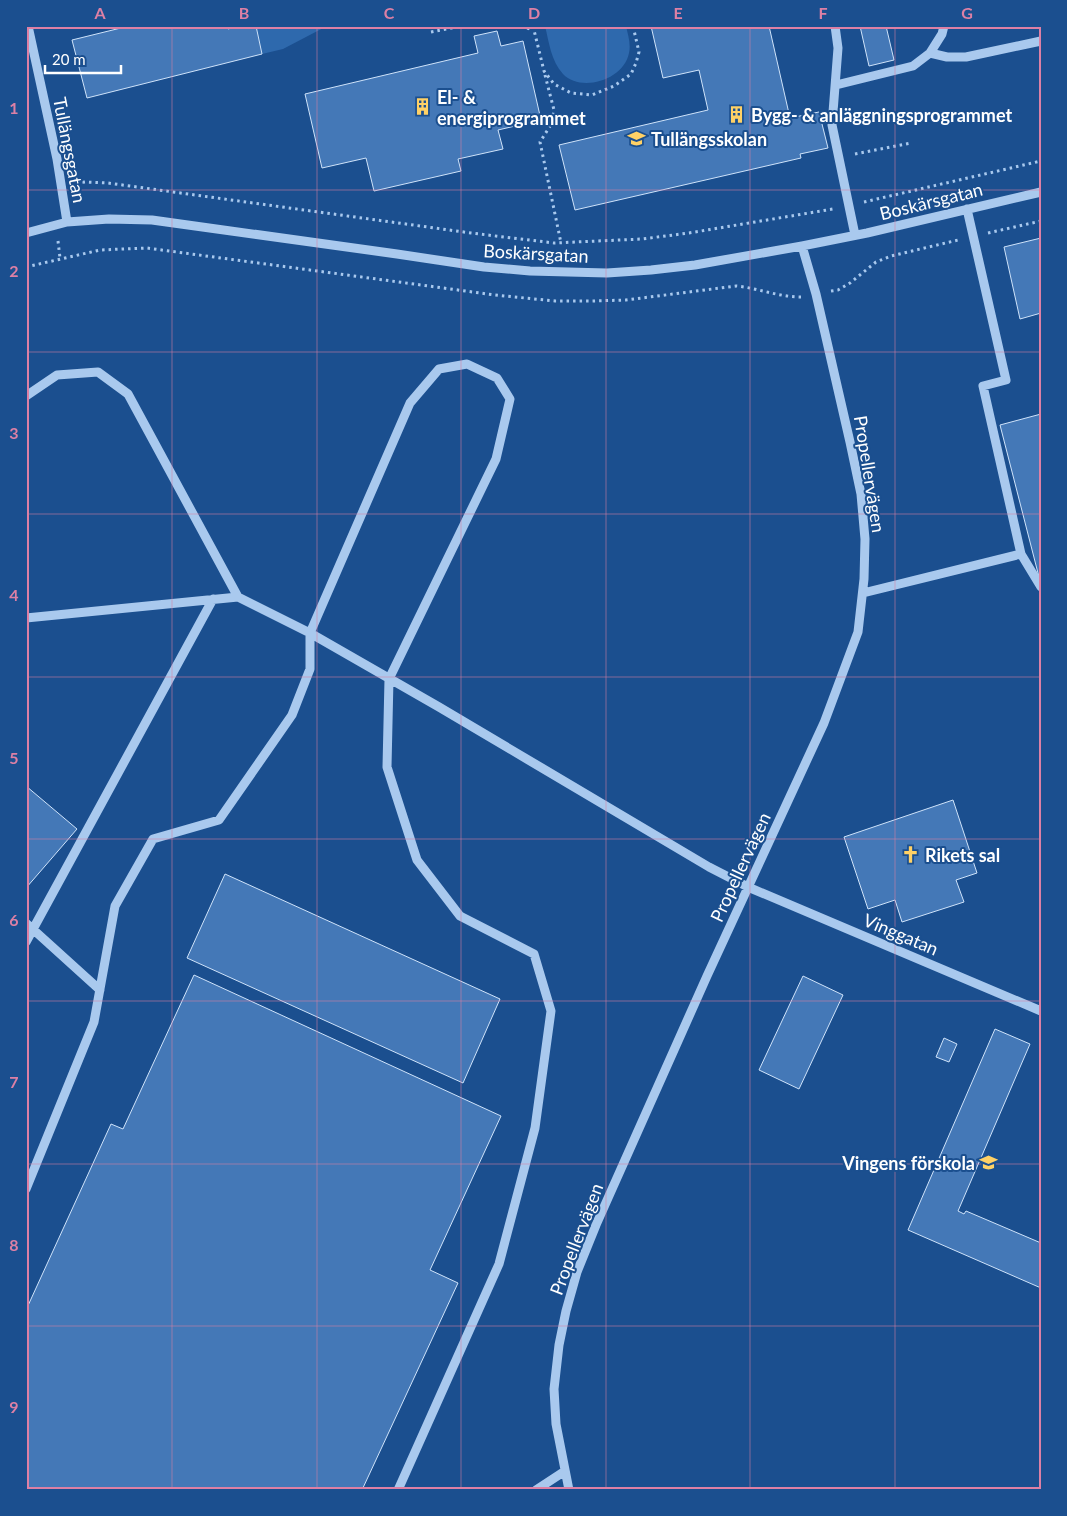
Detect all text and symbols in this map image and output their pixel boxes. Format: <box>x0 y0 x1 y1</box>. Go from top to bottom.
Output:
text: A <box>93 3 106 22</box>
text: B <box>239 3 249 22</box>
text: C <box>384 3 395 22</box>
text: D <box>528 3 540 22</box>
text: E <box>673 3 683 22</box>
text: F <box>818 3 828 22</box>
text: G <box>961 3 973 22</box>
scale bar <box>45 42 121 74</box>
text: 20 m <box>52 50 86 68</box>
place label: El- & energiprogrammet <box>437 86 586 129</box>
street label: Tullängsgatan <box>49 95 91 205</box>
building icon: El- & energiprogrammet <box>413 97 433 117</box>
text: 1 <box>9 98 19 117</box>
place label: Bygg- & anläggningsprogrammet <box>751 104 1012 126</box>
building icon: Bygg- & anläggningsprogrammet <box>727 105 747 125</box>
place label: Tullängsskolan <box>651 128 767 150</box>
school or university icon: Tullängsskolan <box>627 129 647 149</box>
street label: Boskärsgatan <box>877 178 985 224</box>
street label: Boskärsgatan <box>483 239 589 267</box>
text: 2 <box>9 261 19 280</box>
street label: Propellervägen <box>850 414 890 534</box>
text: 3 <box>9 423 19 442</box>
text: 4 <box>9 585 19 604</box>
text: 5 <box>9 748 19 767</box>
street label: Propellervägen <box>705 809 775 925</box>
place label: Rikets sal <box>925 844 1000 866</box>
church icon: Rikets sal <box>901 845 921 865</box>
street label: Vinggatan <box>860 908 942 960</box>
text: 6 <box>9 910 19 929</box>
text: 7 <box>9 1072 19 1091</box>
place label: Vingens förskola <box>841 1152 975 1174</box>
school or university icon: Vingens förskola <box>979 1153 999 1173</box>
street label: Propellervägen <box>545 1180 607 1298</box>
text: 8 <box>9 1235 19 1254</box>
text: 9 <box>9 1397 19 1416</box>

